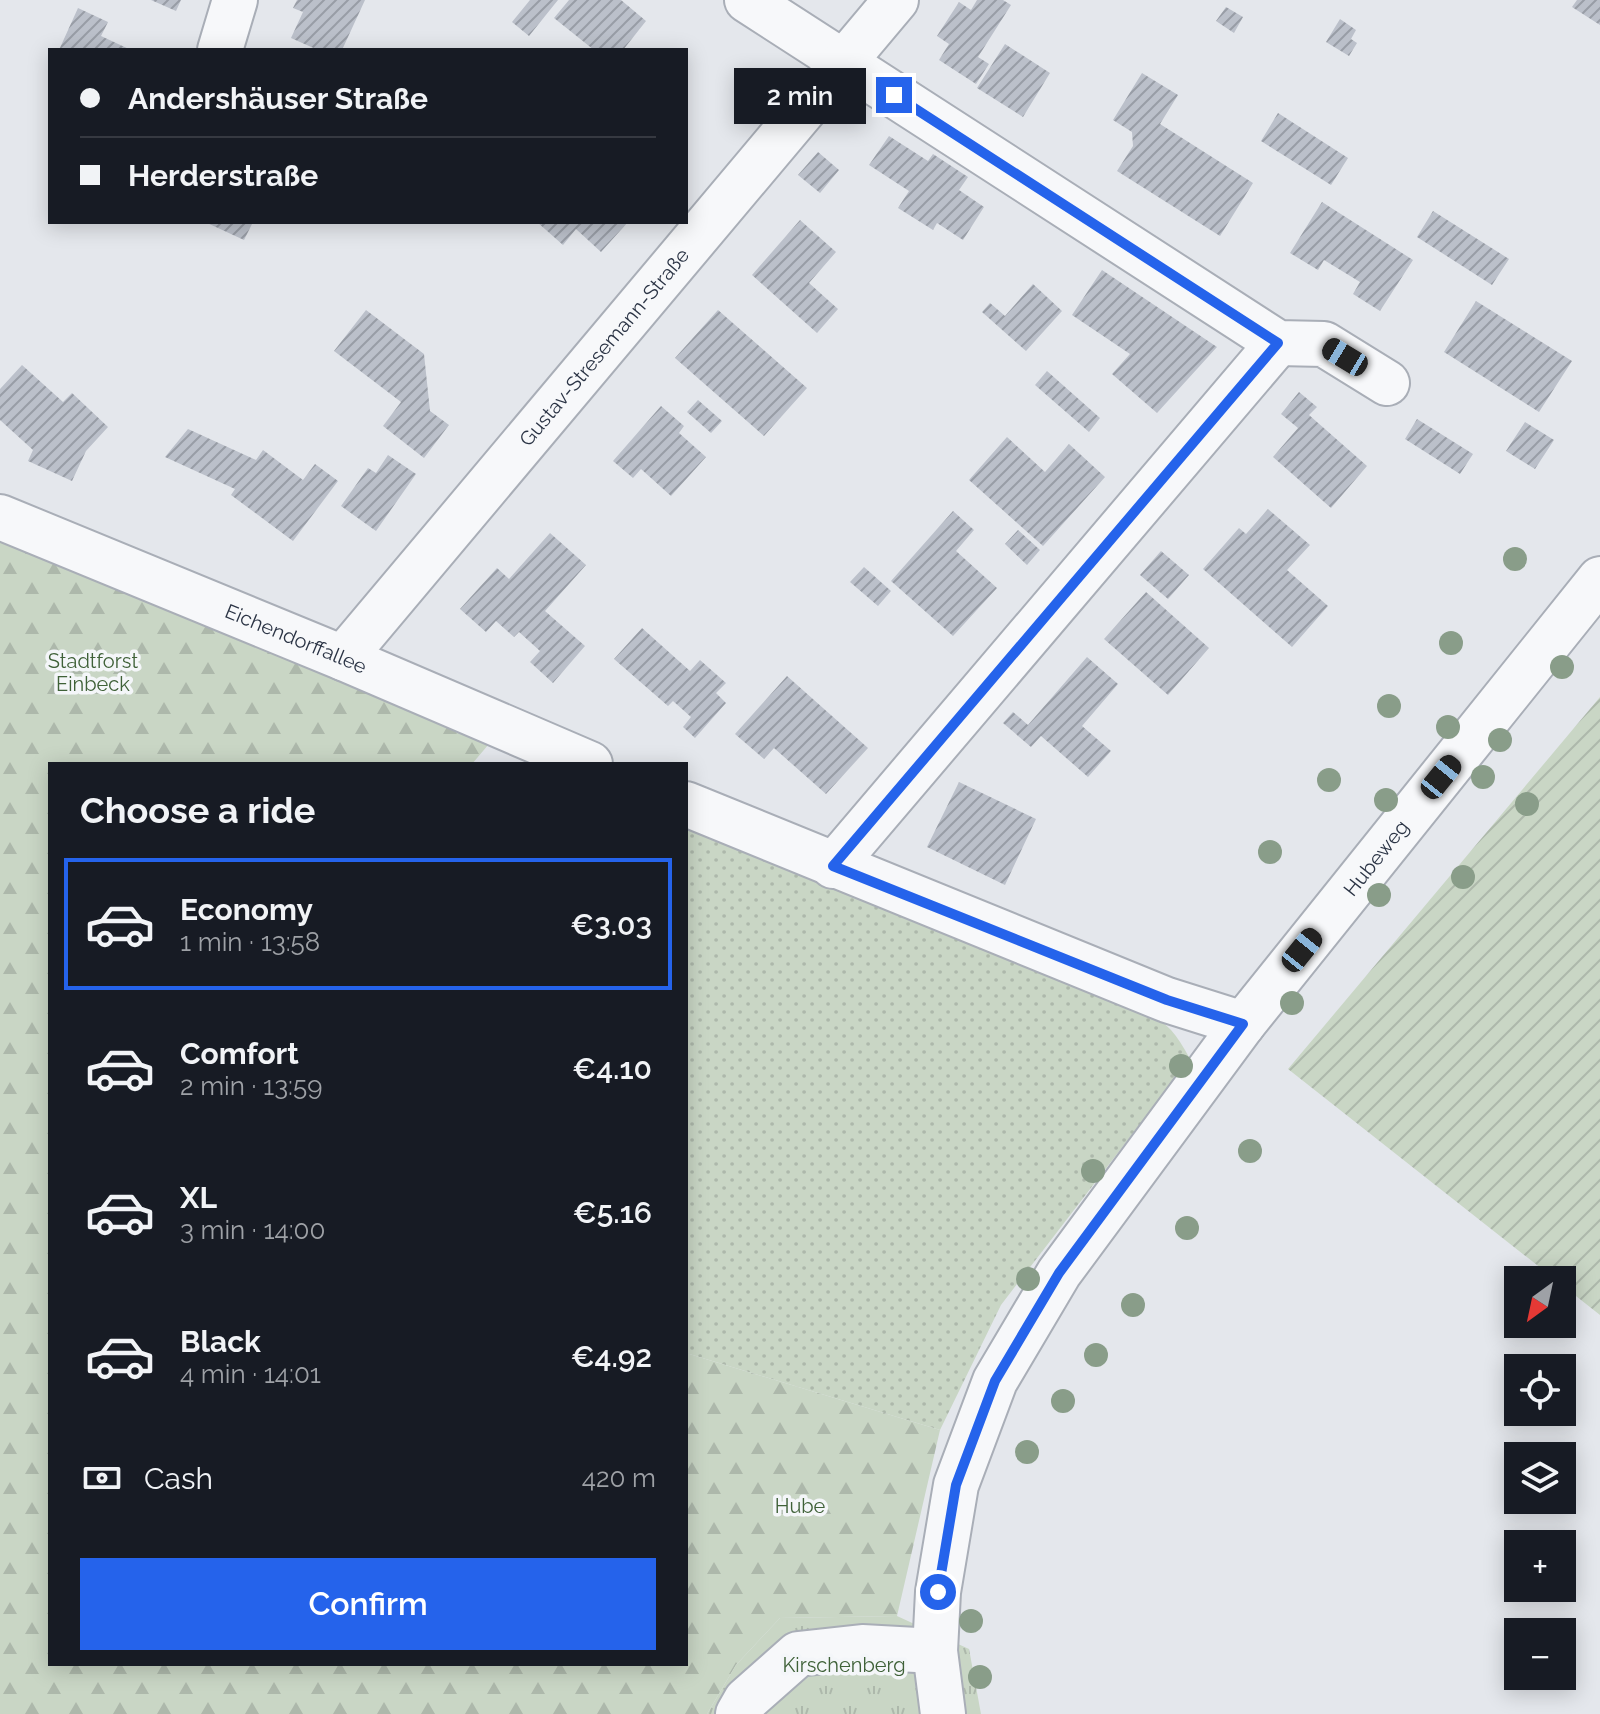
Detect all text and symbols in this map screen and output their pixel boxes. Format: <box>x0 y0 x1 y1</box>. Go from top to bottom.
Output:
callout: 2 min <box>734 67 866 123</box>
route end <box>876 77 912 113</box>
text: Andershäuser Straße <box>128 81 428 116</box>
text: 2 min <box>767 81 833 111</box>
text: Herderstraße <box>128 158 318 193</box>
street label: Gustav-Stresemann-Straße <box>514 243 694 451</box>
car <box>1318 334 1372 380</box>
street label: Eichendorffallee <box>222 599 371 679</box>
park label: Stadtforst Einbeck <box>48 649 138 696</box>
car <box>1417 751 1465 803</box>
text: Choose a ride <box>80 789 315 831</box>
street label: Hubeweg <box>1338 815 1414 901</box>
icon: car <box>84 888 156 960</box>
text: Economy <box>180 892 313 927</box>
text: €3.03 <box>570 907 652 942</box>
car <box>1278 924 1326 976</box>
text: 1 min · 13:58 <box>180 927 320 957</box>
icon: car <box>84 1032 156 1104</box>
text: Comfort <box>180 1036 299 1071</box>
text: €4.10 <box>572 1051 652 1086</box>
text: 2 min · 13:59 <box>180 1071 322 1101</box>
icon: car <box>84 1176 156 1248</box>
text: XL <box>180 1180 217 1215</box>
text: €5.16 <box>573 1195 652 1230</box>
text: 3 min · 14:00 <box>180 1215 325 1245</box>
north arrow <box>1504 1266 1576 1338</box>
map controls <box>1504 1266 1576 1690</box>
icon: car <box>84 1320 156 1392</box>
text: Black <box>180 1324 261 1359</box>
text: €4.92 <box>571 1339 652 1374</box>
button: locate <box>1504 1354 1576 1426</box>
text: 4 min · 14:01 <box>180 1359 321 1389</box>
button: layers <box>1504 1442 1576 1514</box>
icon: cash <box>80 1456 124 1500</box>
text: Cash <box>144 1461 213 1496</box>
text: 420 m <box>582 1463 656 1493</box>
park label: Hube <box>775 1494 826 1518</box>
button: + <box>1504 1530 1576 1602</box>
button: Confirm <box>80 1558 656 1650</box>
route start <box>920 1574 956 1610</box>
button: − <box>1504 1618 1576 1690</box>
park label: Kirschenberg <box>782 1653 906 1677</box>

